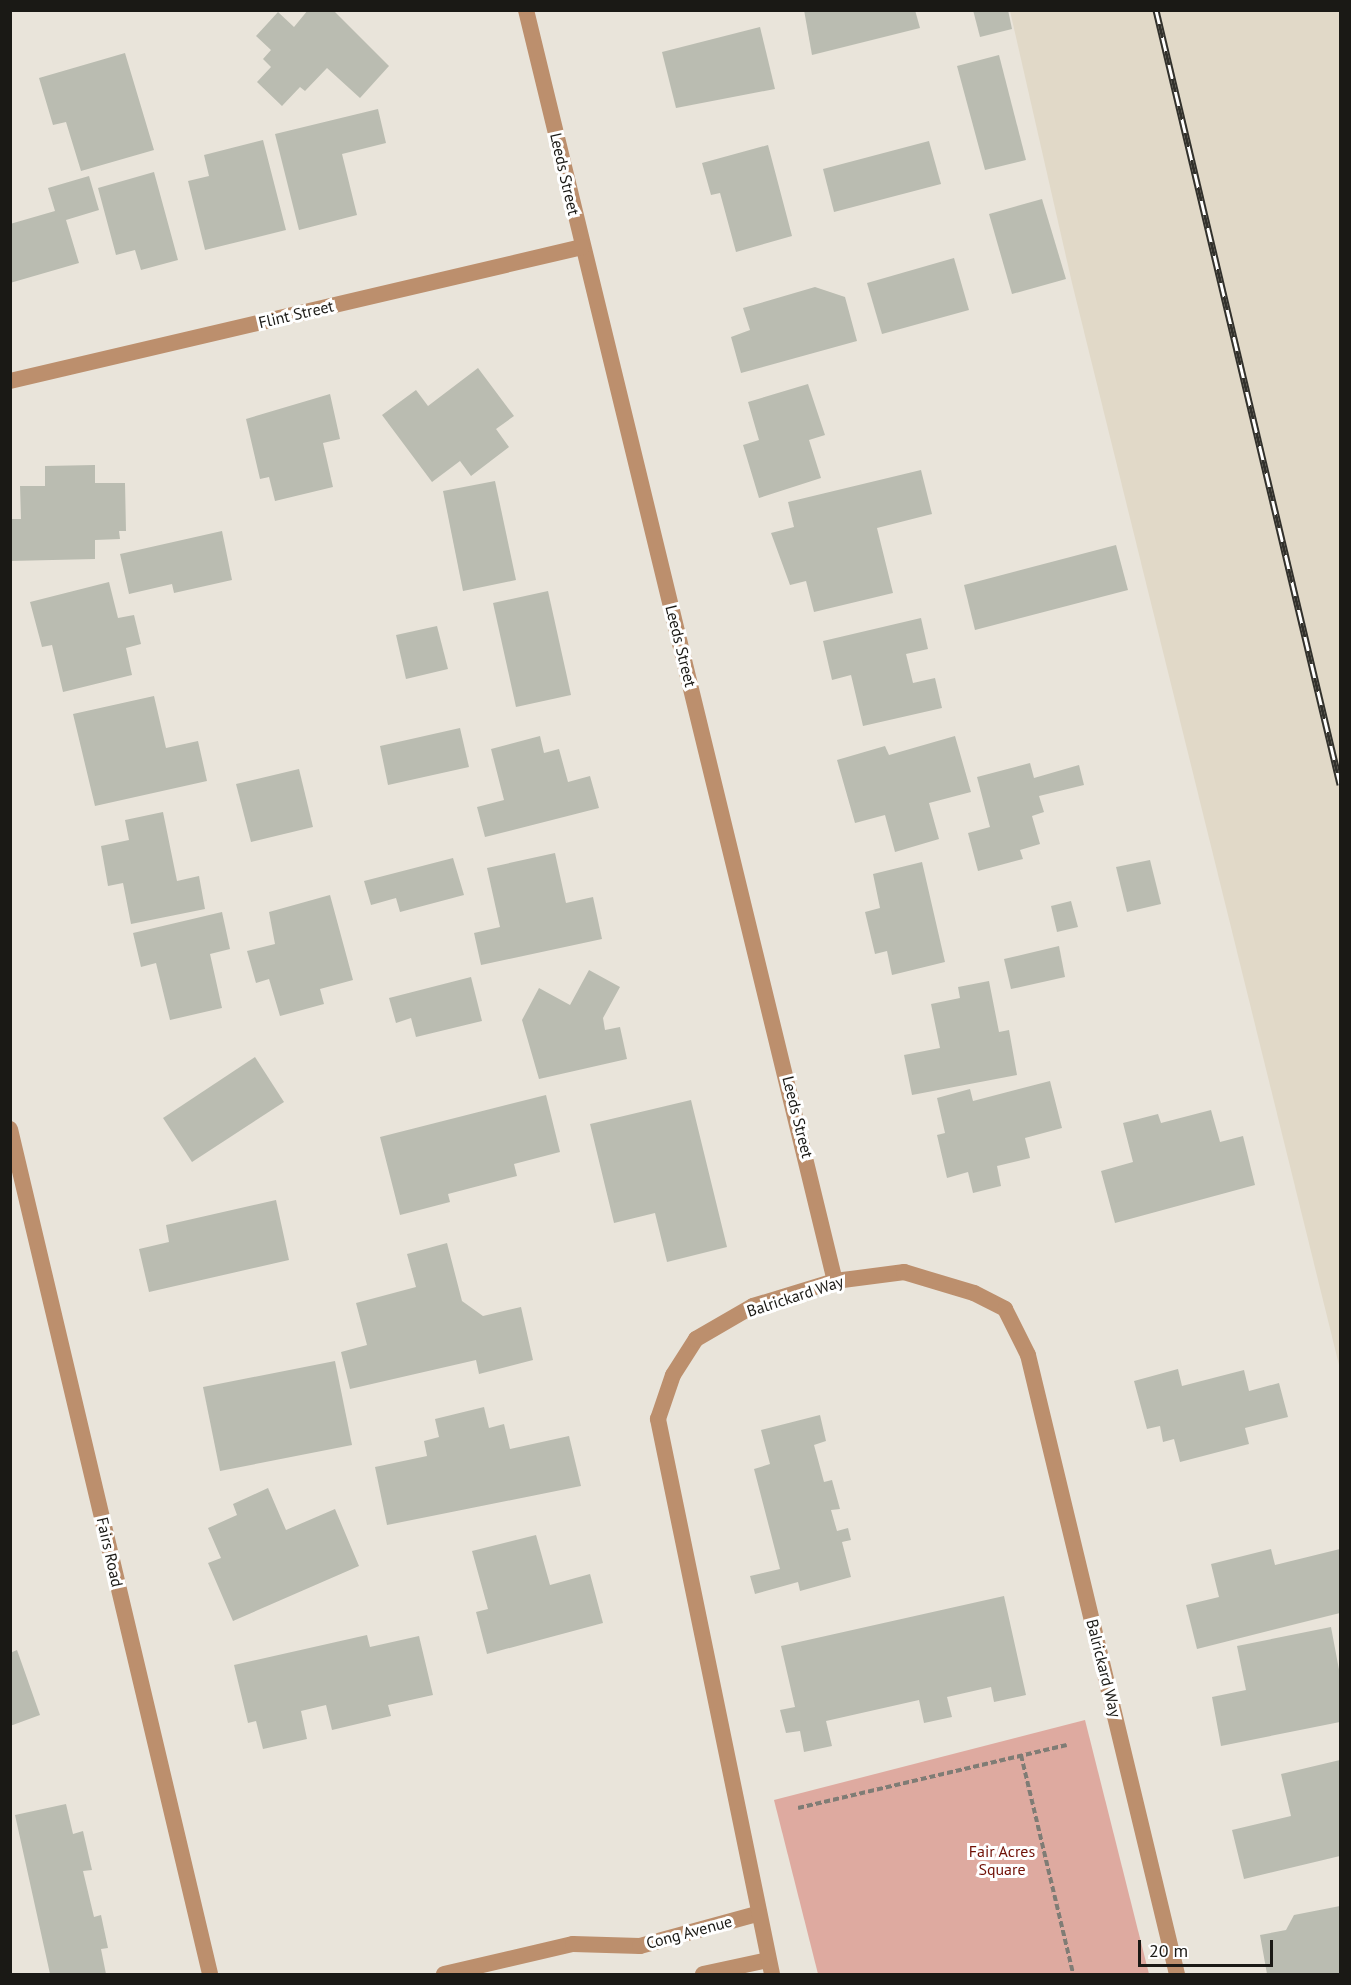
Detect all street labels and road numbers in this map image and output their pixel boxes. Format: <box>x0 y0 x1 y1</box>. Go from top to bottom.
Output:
street label: Leeds Street <box>546 131 584 217</box>
street label: Flint Street <box>257 296 335 332</box>
street label: Leeds Street <box>662 603 700 689</box>
street label: Leeds Street <box>779 1074 817 1160</box>
street label: Balrickard Way <box>744 1271 846 1321</box>
street label: Fairs Road <box>93 1515 127 1589</box>
street label: Balrickard Way <box>1082 1617 1126 1719</box>
street label: Cong Avenue <box>644 1911 734 1953</box>

